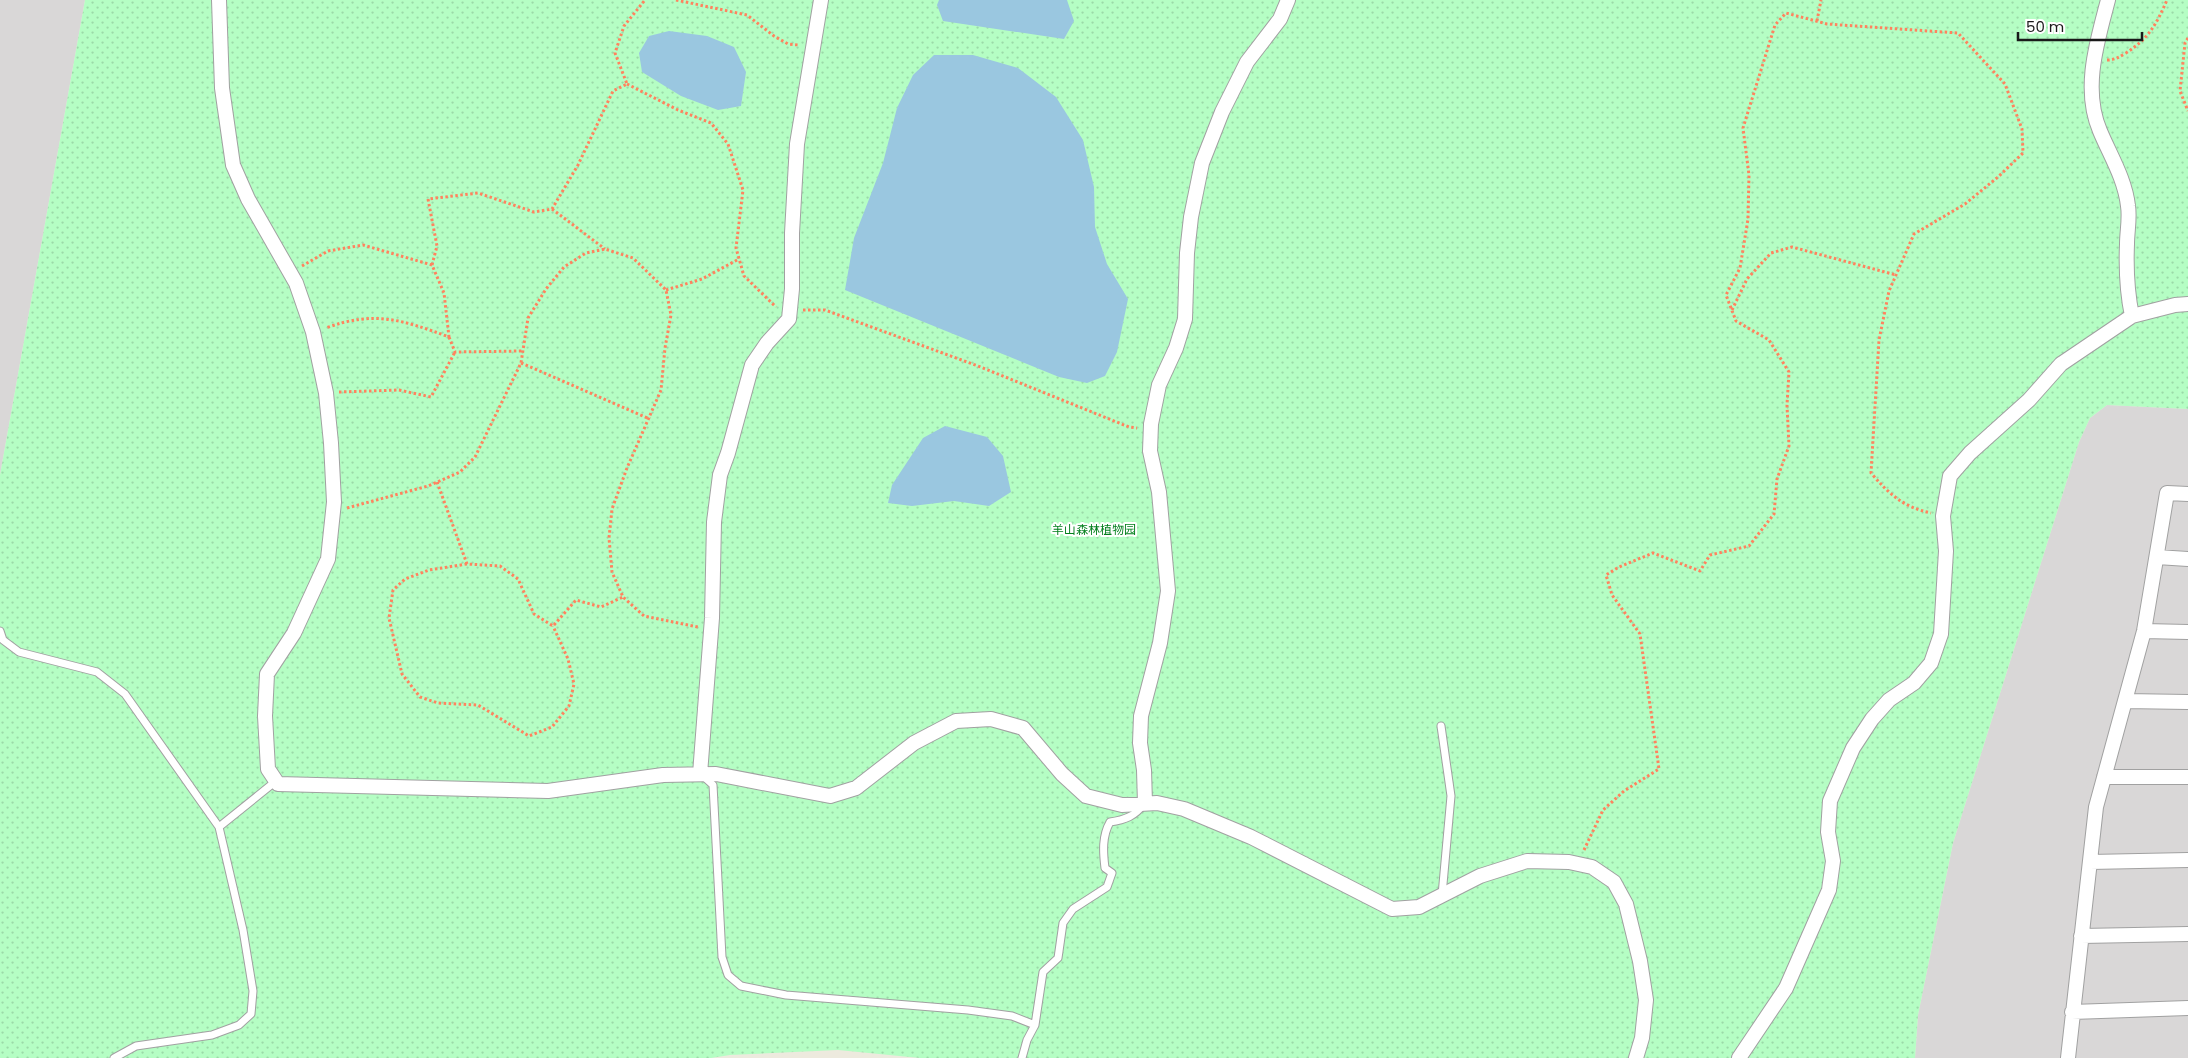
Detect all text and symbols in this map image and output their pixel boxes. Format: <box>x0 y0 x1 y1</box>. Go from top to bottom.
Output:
scale bar <box>2018 10 2142 42</box>
text: 50 m <box>2026 16 2064 37</box>
park label: 羊山森林植物园 <box>1052 521 1136 538</box>

